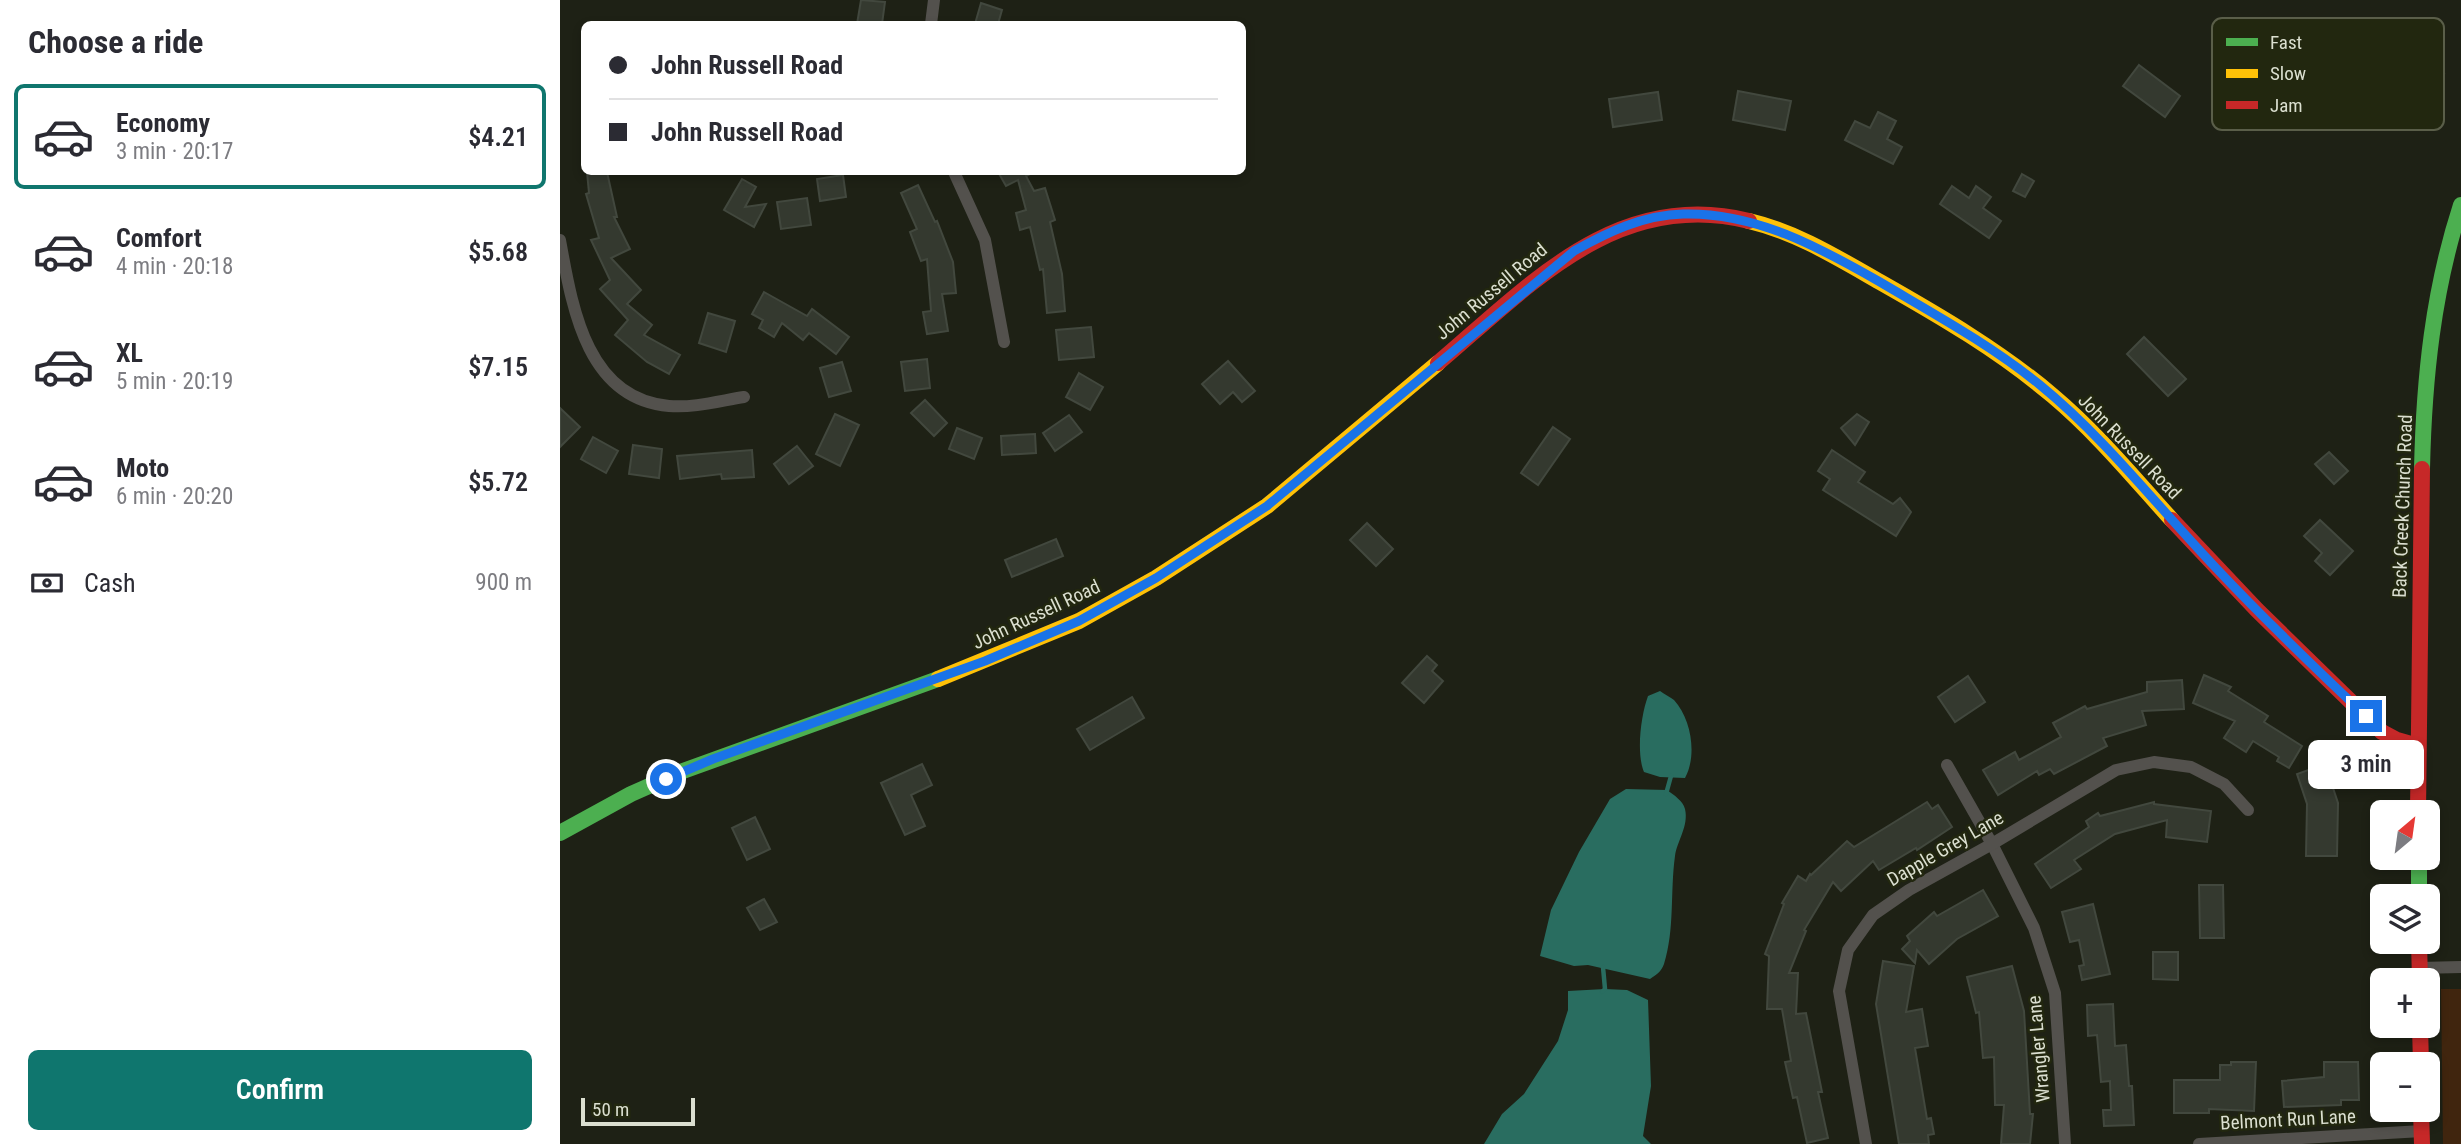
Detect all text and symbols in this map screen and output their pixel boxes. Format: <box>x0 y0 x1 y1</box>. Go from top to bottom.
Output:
legend <box>2212 18 2444 130</box>
text: Choose a ride <box>28 23 203 61</box>
text: Fast <box>2270 31 2302 54</box>
text: John Russell Road <box>651 50 843 80</box>
text: Slow <box>2270 62 2306 85</box>
text: Jam <box>2270 94 2303 117</box>
icon: car <box>32 105 95 168</box>
text: Economy <box>116 108 210 138</box>
text: John Russell Road <box>651 117 843 147</box>
text: $4.21 <box>468 122 528 152</box>
text: 3 min · 20:17 <box>116 138 233 165</box>
icon: car <box>32 220 95 283</box>
text: Comfort <box>116 223 202 253</box>
text: $5.68 <box>468 237 528 267</box>
street label: John Russell Road <box>1431 238 1552 345</box>
text: 4 min · 20:18 <box>116 253 233 280</box>
icon: car <box>32 335 95 398</box>
text: XL <box>116 338 143 368</box>
text: $7.15 <box>468 352 528 382</box>
text: 5 min · 20:19 <box>116 368 233 395</box>
street label: John Russell Road <box>2073 389 2186 504</box>
street label: Back Creek Church Road <box>2388 414 2417 598</box>
icon: car <box>32 450 95 513</box>
text: Moto <box>116 453 169 483</box>
text: $5.72 <box>468 467 528 497</box>
text: 6 min · 20:20 <box>116 483 233 510</box>
icon: cash <box>28 564 66 602</box>
text: Cash <box>84 568 136 598</box>
text: 900 m <box>475 569 532 596</box>
street label: John Russell Road <box>969 575 1104 654</box>
route end <box>2350 700 2382 732</box>
callout: 3 min <box>2308 740 2424 790</box>
text: 3 min <box>2341 751 2391 778</box>
route start <box>650 763 682 795</box>
north arrow <box>2370 800 2440 870</box>
map controls <box>2370 800 2440 1122</box>
street label: Dapple Grey Lane <box>1883 806 2008 891</box>
button: layers <box>2370 884 2440 954</box>
button: + <box>2370 968 2440 1038</box>
street label: Wrangler Lane <box>2022 995 2055 1103</box>
button: Confirm <box>28 1050 532 1130</box>
button: − <box>2370 1052 2440 1122</box>
scale bar <box>581 1095 695 1127</box>
text: 50 m <box>592 1098 629 1121</box>
street label: Belmont Run Lane <box>2220 1104 2356 1135</box>

